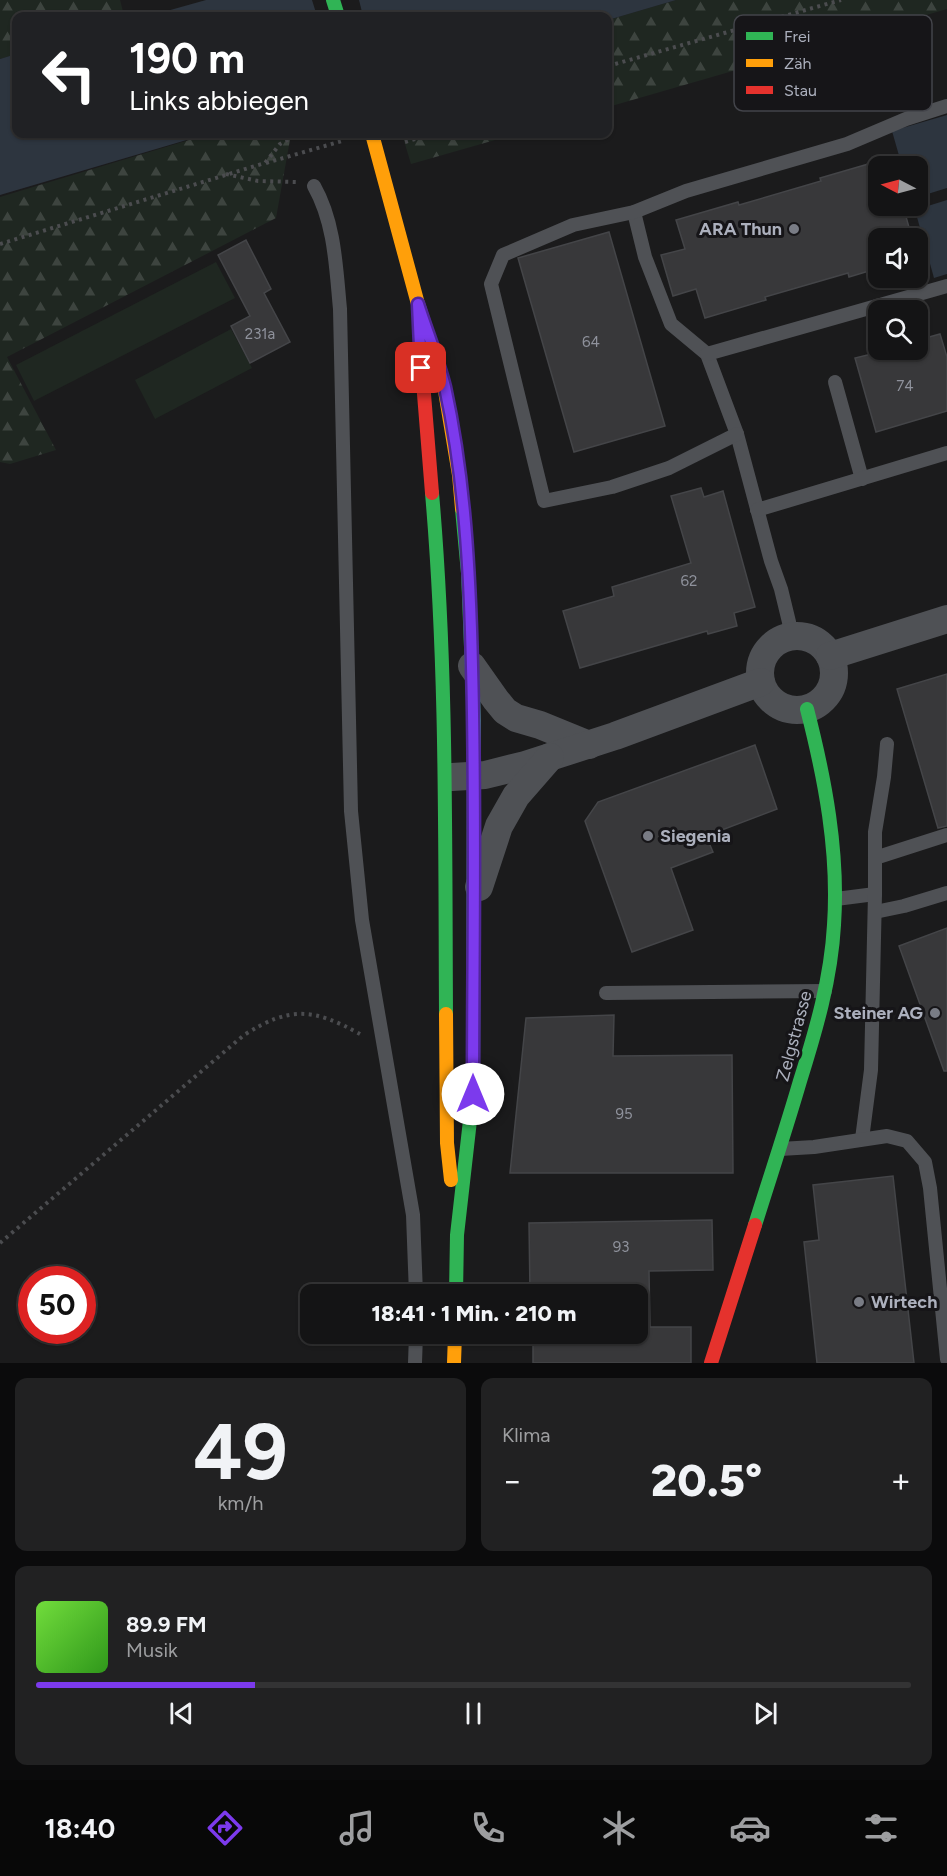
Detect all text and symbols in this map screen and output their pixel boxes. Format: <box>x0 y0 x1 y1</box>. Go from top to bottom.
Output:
legend <box>734 15 932 111</box>
text: Frei <box>784 27 810 46</box>
text: 190 m <box>129 33 245 84</box>
icon: left <box>30 36 108 114</box>
text: Zäh <box>784 54 811 73</box>
text: Stau <box>784 81 817 100</box>
text: Links abbiegen <box>129 84 309 117</box>
north arrow <box>868 156 928 216</box>
map controls <box>868 156 928 360</box>
place label: ARA Thun <box>699 218 782 240</box>
marker: ARA Thun <box>787 222 801 236</box>
button: sound <box>868 228 928 288</box>
button: search <box>868 300 928 360</box>
house number: 231a <box>245 325 275 343</box>
house number: 64 <box>582 333 600 351</box>
pin <box>395 342 446 393</box>
icon: arrive <box>404 351 437 384</box>
house number: 74 <box>896 377 914 395</box>
house number: 62 <box>681 572 697 590</box>
place label: Siegenia <box>660 825 731 847</box>
marker: Siegenia <box>641 829 655 843</box>
street label: Zelgstrasse <box>771 988 817 1084</box>
place label: Steiner AG <box>833 1002 923 1024</box>
marker: Steiner AG <box>928 1006 942 1020</box>
position arrow <box>441 1062 505 1126</box>
house number: 95 <box>615 1105 633 1123</box>
house number: 93 <box>613 1238 629 1256</box>
speed limit sign: 50 <box>18 1266 96 1344</box>
place label: Wirtech <box>871 1291 937 1313</box>
marker: Wirtech <box>852 1295 866 1309</box>
text: 18:41 · 1 Min. · 210 m <box>372 1300 576 1327</box>
text: 49 <box>193 1405 288 1499</box>
text: Klima <box>502 1423 550 1447</box>
text: 20.5° <box>651 1453 762 1507</box>
text: − <box>502 1461 523 1500</box>
text: + <box>890 1461 911 1500</box>
text: km/h <box>218 1491 263 1515</box>
text: 89.9 FM <box>126 1611 207 1638</box>
text: Musik <box>126 1638 178 1662</box>
icon: previous <box>165 1697 198 1730</box>
icon: pause <box>457 1697 490 1730</box>
icon: next <box>749 1697 782 1730</box>
icon: directions <box>204 1807 246 1849</box>
icon: music <box>336 1807 378 1849</box>
icon: phone <box>467 1807 509 1849</box>
icon: climate <box>598 1807 640 1849</box>
icon: car <box>729 1807 771 1849</box>
icon: filters <box>860 1807 902 1849</box>
text: 18:40 <box>45 1812 115 1845</box>

